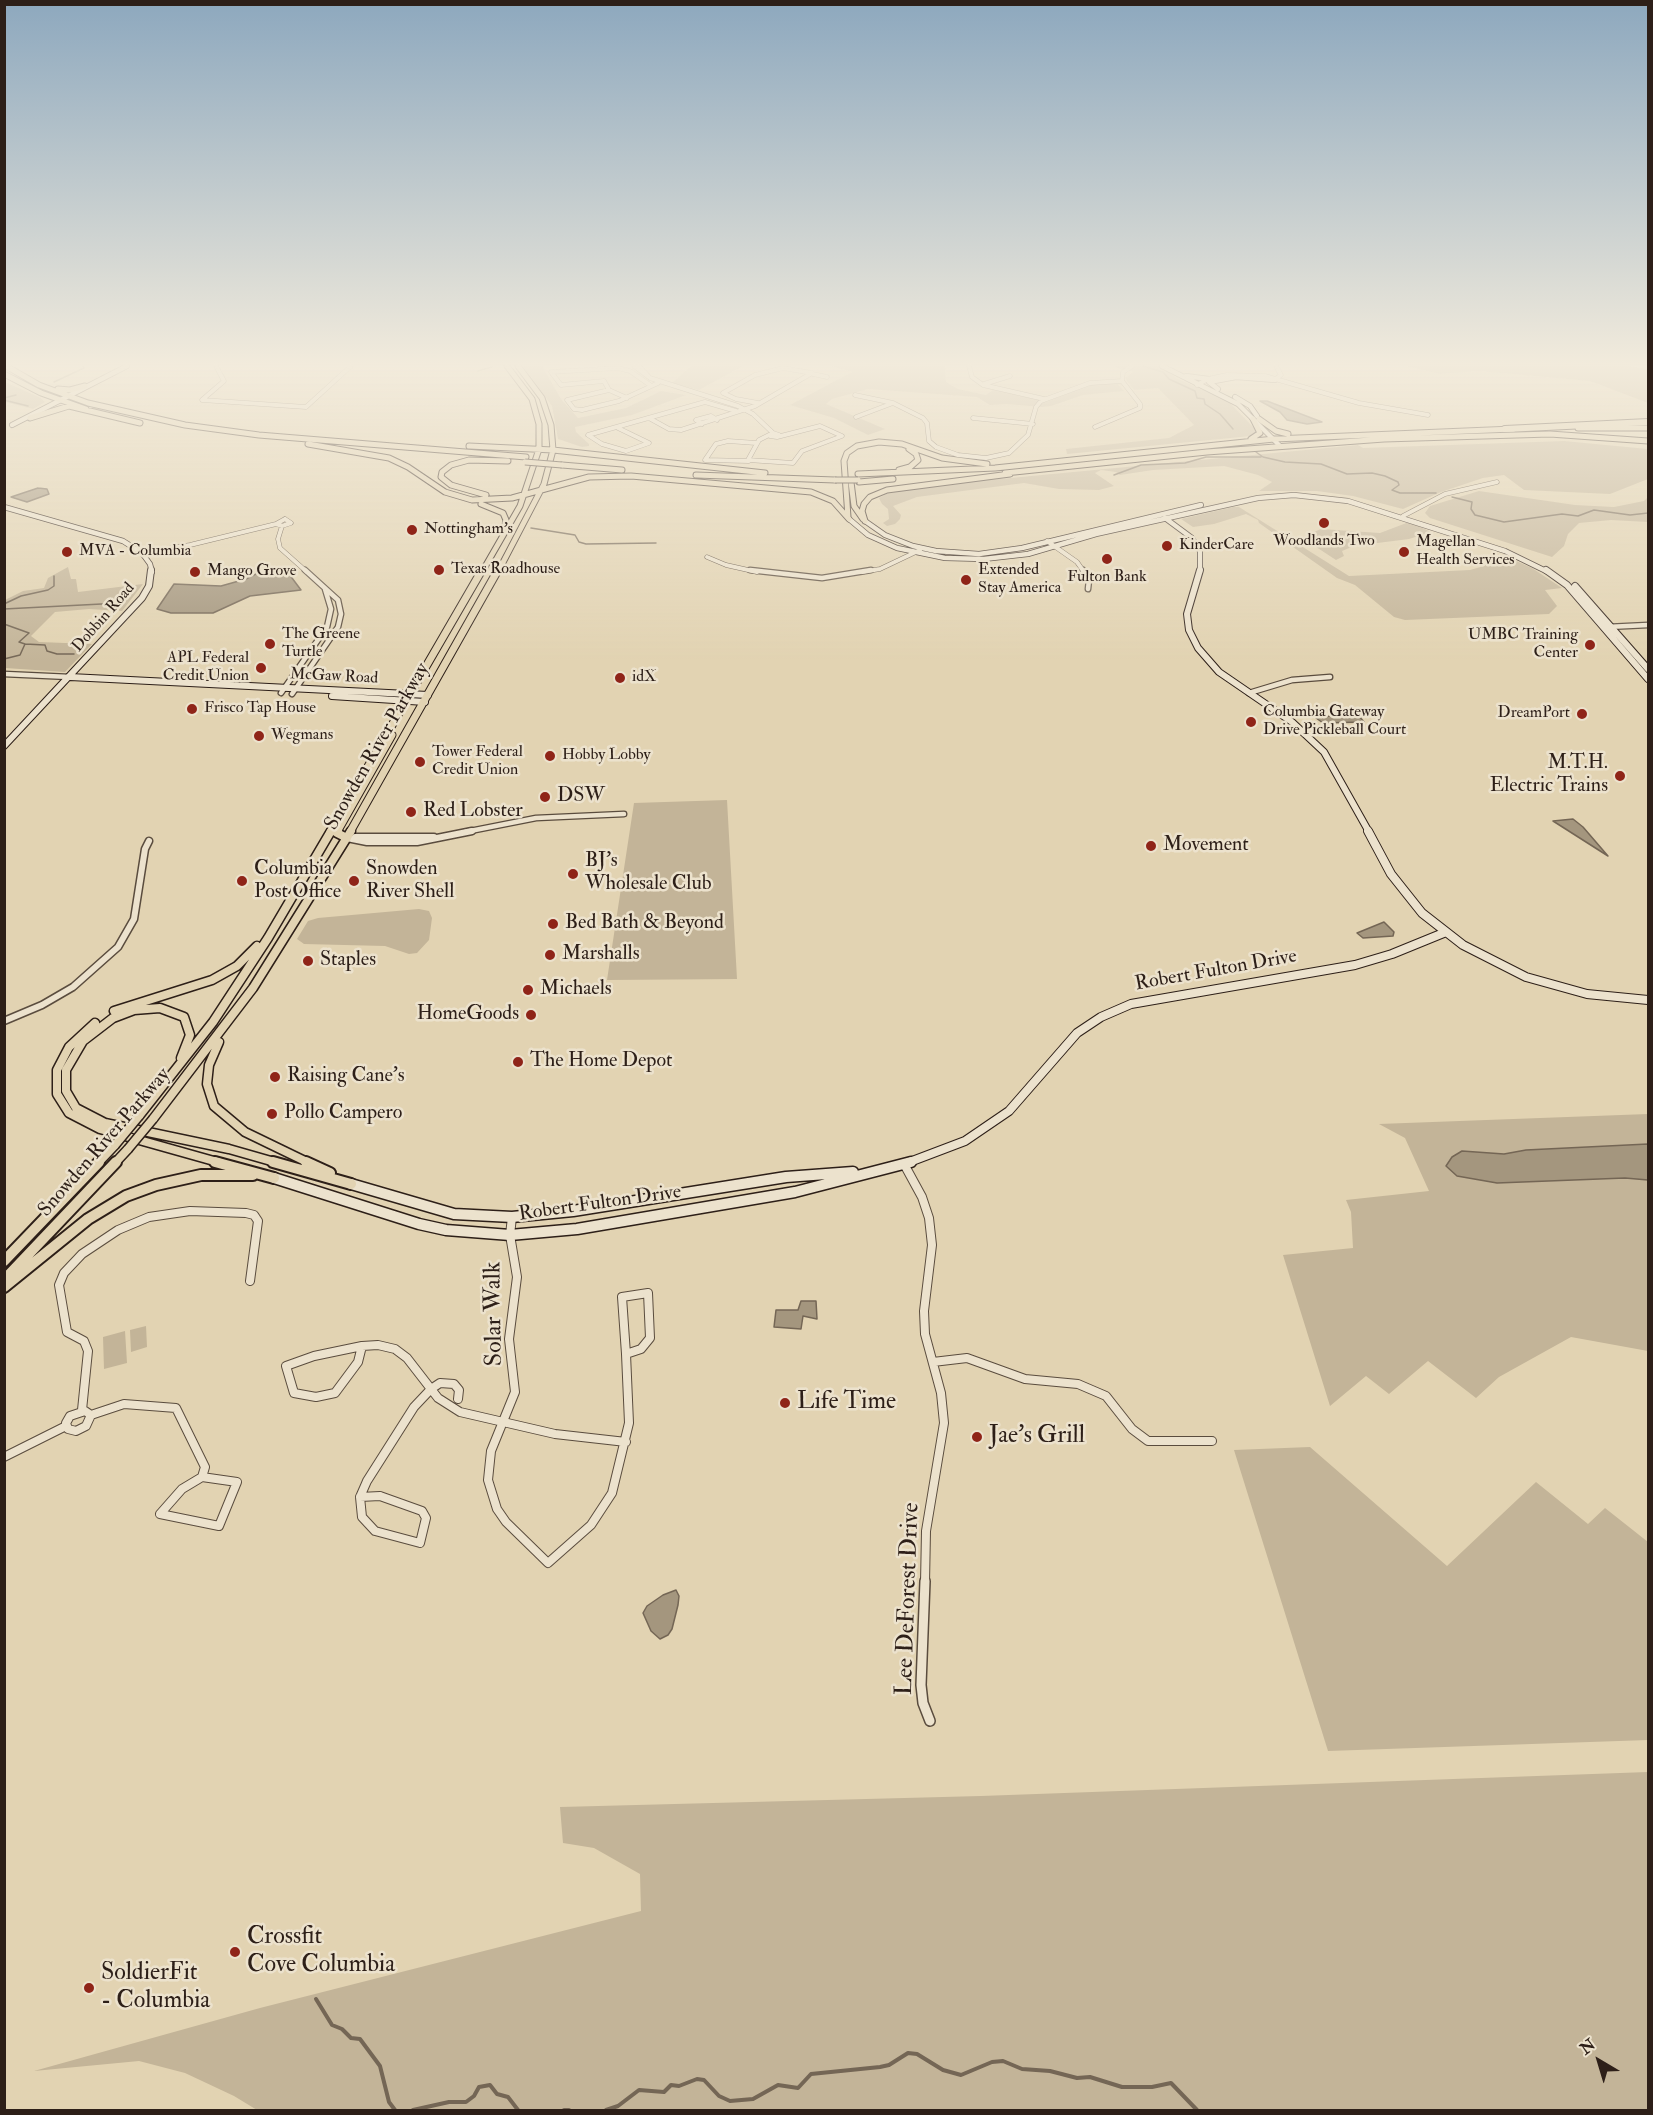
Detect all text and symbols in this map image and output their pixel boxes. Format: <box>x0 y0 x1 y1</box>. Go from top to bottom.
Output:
marker: Woodlands Two <box>1317 516 1331 530</box>
place label: Nottingham's <box>424 520 513 540</box>
marker: Nottingham's <box>405 523 419 537</box>
place label: Woodlands Two <box>1273 532 1375 552</box>
place label: Magellan Health Services <box>1416 533 1515 571</box>
place label: KinderCare <box>1179 536 1254 556</box>
marker: KinderCare <box>1160 539 1174 553</box>
place label: MVA - Columbia <box>79 542 191 562</box>
marker: MVA - Columbia <box>60 545 74 559</box>
marker: Magellan Health Services <box>1397 545 1411 559</box>
marker: Fulton Bank <box>1100 552 1114 566</box>
place label: Texas Roadhouse <box>451 560 560 580</box>
place label: Extended Stay America <box>978 561 1061 599</box>
place label: Mango Grove <box>207 562 297 582</box>
marker: Texas Roadhouse <box>432 563 446 577</box>
marker: Mango Grove <box>188 565 202 579</box>
place label: Fulton Bank <box>1067 568 1147 588</box>
marker: Extended Stay America <box>959 573 973 587</box>
street label: Dobbin Road <box>69 579 139 657</box>
place label: The Greene Turtle <box>282 625 360 663</box>
place label: UMBC Training Center <box>1468 626 1578 664</box>
marker: The Greene Turtle <box>263 637 277 651</box>
marker: UMBC Training Center <box>1583 638 1597 652</box>
place label: APL Federal Credit Union <box>163 649 249 687</box>
street label: Snowden River Parkway <box>320 659 436 835</box>
marker: APL Federal Credit Union <box>254 661 268 675</box>
street label: McGaw Road <box>289 665 379 689</box>
place label: idX <box>632 668 656 688</box>
marker: idX <box>613 671 627 685</box>
place label: Frisco Tap House <box>204 699 316 719</box>
marker: Frisco Tap House <box>185 702 199 716</box>
place label: Columbia Gateway Drive Pickleball Court <box>1263 703 1406 741</box>
place label: DreamPort <box>1498 704 1570 724</box>
marker: DreamPort <box>1575 707 1589 721</box>
marker: Columbia Gateway Drive Pickleball Court <box>1244 715 1258 729</box>
place label: Wegmans <box>271 726 333 746</box>
marker: Wegmans <box>252 729 266 743</box>
place label: Tower Federal Credit Union <box>432 743 523 781</box>
place label: Hobby Lobby <box>562 746 651 766</box>
marker: Hobby Lobby <box>543 749 557 763</box>
place label: M.T.H. Electric Trains <box>1490 752 1608 799</box>
marker: Tower Federal Credit Union <box>413 755 427 769</box>
marker: M.T.H. Electric Trains <box>1613 769 1627 783</box>
place label: DSW <box>557 785 605 809</box>
marker: DSW <box>538 790 552 804</box>
place label: Red Lobster <box>423 800 523 824</box>
marker: Red Lobster <box>404 805 418 819</box>
place label: Movement <box>1163 834 1249 858</box>
marker: Movement <box>1144 839 1158 853</box>
place label: BJ's Wholesale Club <box>585 850 711 897</box>
place label: Columbia Post Office <box>254 858 341 905</box>
place label: Snowden River Shell <box>366 858 454 905</box>
marker: BJ's Wholesale Club <box>566 867 580 881</box>
marker: Columbia Post Office <box>235 874 249 888</box>
marker: Snowden River Shell <box>347 874 361 888</box>
place label: Bed Bath & Beyond <box>565 912 724 936</box>
marker: Bed Bath & Beyond <box>546 917 560 931</box>
place label: Marshalls <box>562 943 640 967</box>
street label: Robert Fulton Drive <box>1133 945 1299 997</box>
marker: Marshalls <box>543 948 557 962</box>
place label: Staples <box>320 949 376 973</box>
marker: Staples <box>301 954 315 968</box>
place label: Michaels <box>540 978 612 1002</box>
marker: Michaels <box>521 983 535 997</box>
place label: HomeGoods <box>417 1003 519 1027</box>
marker: HomeGoods <box>524 1008 538 1022</box>
place label: The Home Depot <box>530 1050 673 1074</box>
marker: The Home Depot <box>511 1055 525 1069</box>
street label: Snowden River Parkway <box>34 1064 176 1222</box>
place label: Raising Cane's <box>287 1065 404 1089</box>
marker: Raising Cane's <box>268 1070 282 1084</box>
place label: Pollo Campero <box>284 1102 402 1126</box>
marker: Pollo Campero <box>265 1107 279 1121</box>
street label: Robert Fulton Drive <box>517 1181 683 1227</box>
street label: Solar Walk <box>480 1261 510 1367</box>
place label: Life Time <box>797 1389 896 1417</box>
marker: Life Time <box>778 1396 792 1410</box>
place label: Jae's Grill <box>989 1423 1085 1451</box>
marker: Jae's Grill <box>970 1430 984 1444</box>
street label: Lee DeForest Drive <box>891 1502 927 1696</box>
place label: Crossfit Cove Columbia <box>247 1924 395 1980</box>
marker: Crossfit Cove Columbia <box>228 1945 242 1959</box>
place label: SoldierFit - Columbia <box>101 1960 210 2016</box>
marker: SoldierFit - Columbia <box>82 1981 96 1995</box>
north arrow <box>1569 2031 1629 2091</box>
text: N <box>1576 2035 1600 2059</box>

